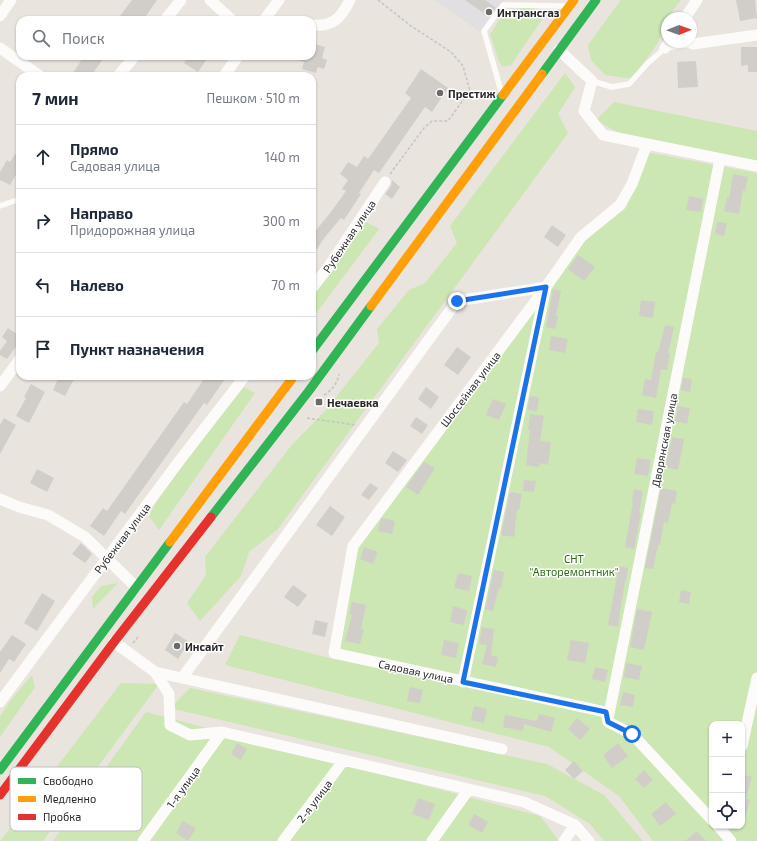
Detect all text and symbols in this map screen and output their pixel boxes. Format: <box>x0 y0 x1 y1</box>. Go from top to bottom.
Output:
place label: Интрансгаз <box>497 6 560 19</box>
marker: Интрансгаз <box>484 7 494 17</box>
north arrow <box>661 12 697 48</box>
search box <box>16 16 316 60</box>
icon: search <box>30 27 52 49</box>
text: Поиск <box>62 29 105 47</box>
place label: Престиж <box>448 87 496 100</box>
text: 7 мин <box>32 88 79 108</box>
marker: Престиж <box>435 88 445 98</box>
text: Пешком · 510 m <box>207 90 300 106</box>
text: Прямо <box>70 140 119 158</box>
icon: ahead <box>32 146 54 168</box>
text: 140 m <box>265 149 300 165</box>
text: Садовая улица <box>70 158 160 174</box>
street label: Рубежная улица <box>320 197 379 275</box>
text: Направо <box>70 204 133 222</box>
icon: right <box>32 210 54 232</box>
text: 300 m <box>263 213 300 229</box>
text: Придорожная улица <box>70 222 195 238</box>
icon: left <box>32 274 54 296</box>
text: Налево <box>70 276 124 294</box>
text: 70 m <box>271 277 300 293</box>
route end <box>448 292 466 310</box>
icon: arrive <box>32 338 54 360</box>
text: Пункт назначения <box>70 340 204 358</box>
street label: Шоссейная улица <box>437 349 503 430</box>
street label: Дворянская улица <box>649 392 680 488</box>
place label: Нечаевка <box>327 396 378 409</box>
marker: Нечаевка <box>314 397 324 407</box>
street label: Рубежная улица <box>91 500 154 576</box>
park label: СНТ "Авторемонтник" <box>529 552 619 578</box>
place label: Инсайт <box>185 640 224 653</box>
marker: Инсайт <box>172 641 182 651</box>
street label: Садовая улица <box>377 657 455 686</box>
map controls <box>709 721 745 829</box>
button: + <box>709 721 745 757</box>
route start <box>623 725 641 743</box>
button: − <box>709 757 745 793</box>
street label: 1-я улица <box>163 764 203 811</box>
legend <box>10 767 142 831</box>
text: Свободно <box>43 774 93 787</box>
street label: 2-я улица <box>294 777 335 826</box>
text: Медленно <box>43 792 96 805</box>
button: locate <box>709 793 745 829</box>
text: Пробка <box>43 810 81 823</box>

